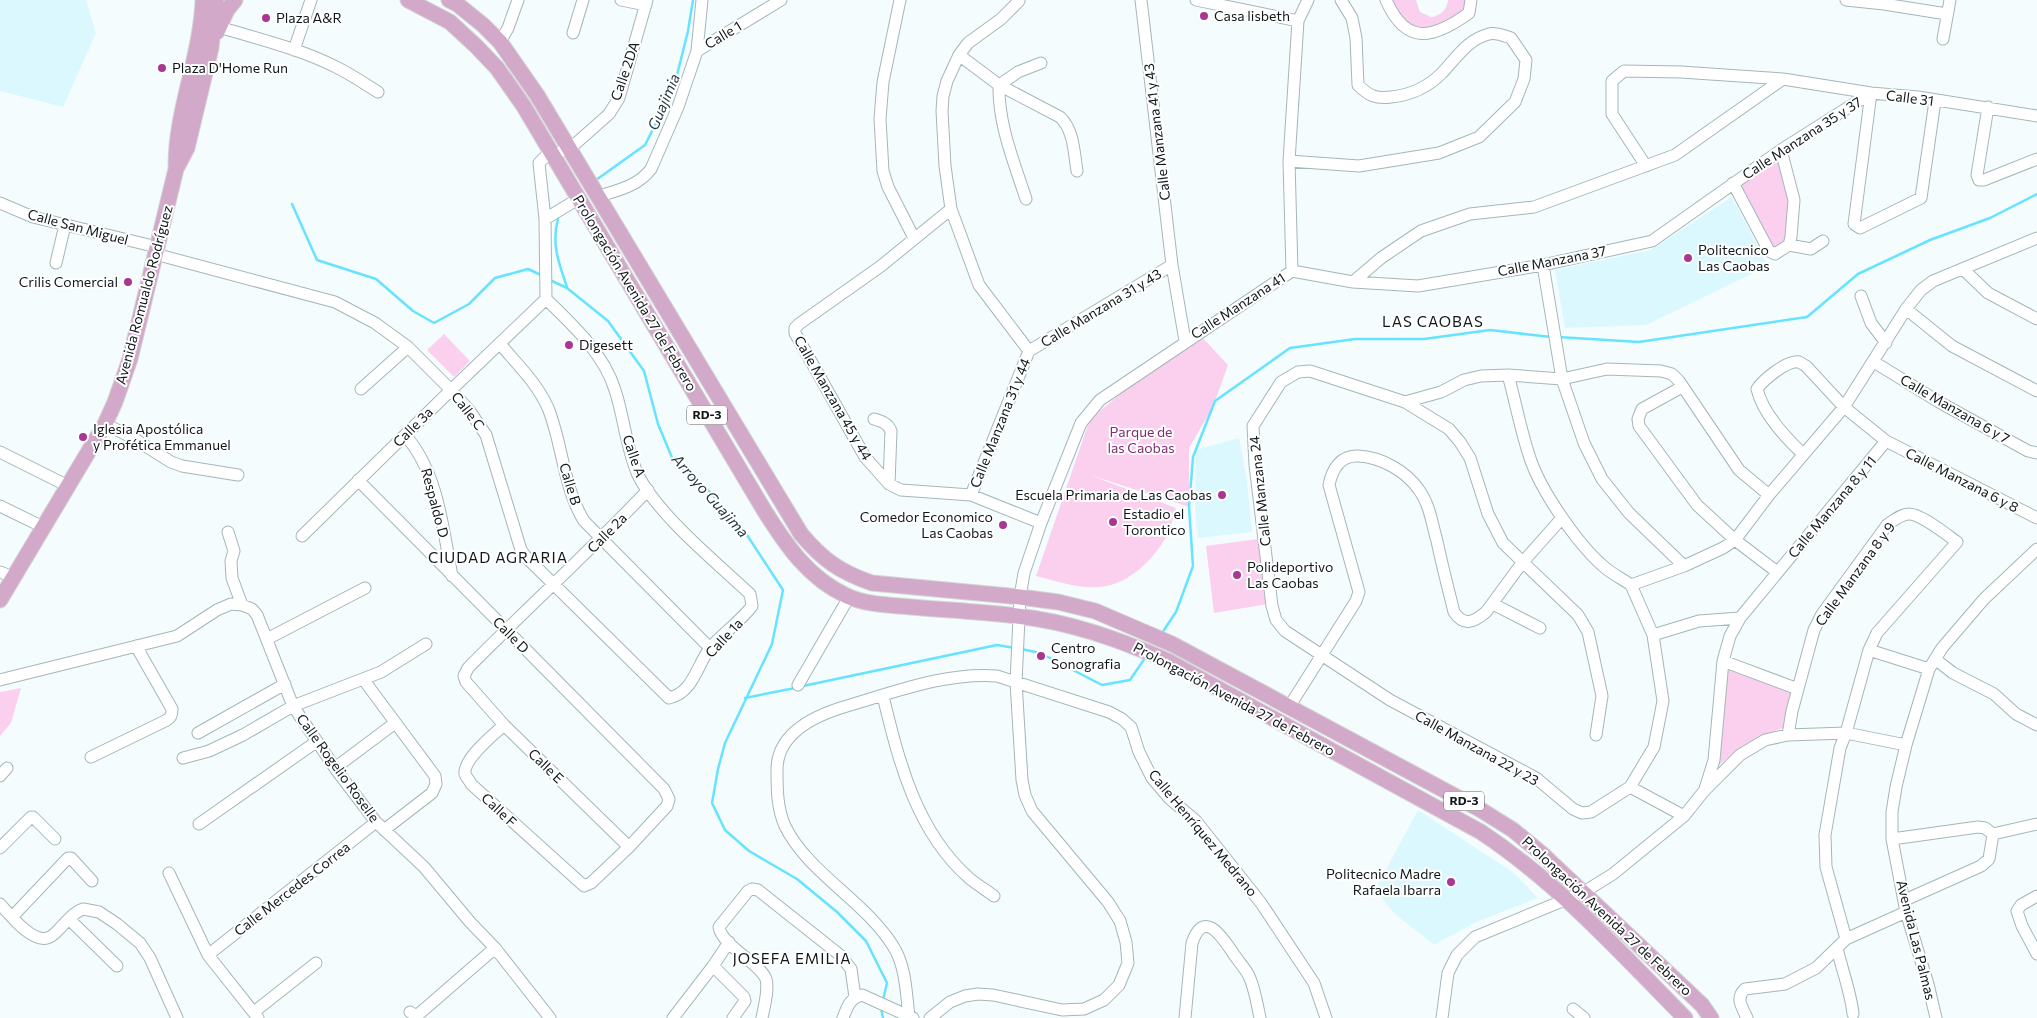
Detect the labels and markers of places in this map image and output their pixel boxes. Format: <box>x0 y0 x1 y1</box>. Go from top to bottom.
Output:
place label: Casa lisbeth <box>1214 7 1290 24</box>
place label: Plaza A&R <box>276 9 342 26</box>
marker: Casa lisbeth <box>1198 10 1210 22</box>
marker: Plaza A&R <box>260 12 272 24</box>
place label: Plaza D'Home Run <box>172 59 288 76</box>
marker: Plaza D'Home Run <box>156 62 168 74</box>
place label: Politecnico Las Caobas <box>1698 241 1770 274</box>
marker: Politecnico Las Caobas <box>1682 252 1694 264</box>
place label: Crilis Comercial <box>19 273 118 290</box>
marker: Crilis Comercial <box>122 276 134 288</box>
place label: Digesett <box>579 336 633 353</box>
marker: Digesett <box>563 339 575 351</box>
place label: Iglesia Apostólica y Profética Emmanuel <box>93 420 231 453</box>
marker: Iglesia Apostólica y Profética Emmanuel <box>77 431 89 443</box>
place label: Escuela Primaria de Las Caobas <box>1015 486 1212 503</box>
marker: Escuela Primaria de Las Caobas <box>1216 489 1228 501</box>
place label: Estadio el Torontico <box>1123 505 1186 538</box>
place label: Comedor Economico Las Caobas <box>860 508 993 541</box>
marker: Estadio el Torontico <box>1107 516 1119 528</box>
marker: Comedor Economico Las Caobas <box>997 519 1009 531</box>
place label: Polideportivo Las Caobas <box>1247 558 1333 591</box>
marker: Polideportivo Las Caobas <box>1231 569 1243 581</box>
place label: Centro Sonografia <box>1051 639 1121 672</box>
marker: Centro Sonografia <box>1035 650 1047 662</box>
place label: Politecnico Madre Rafaela Ibarra <box>1326 865 1441 898</box>
marker: Politecnico Madre Rafaela Ibarra <box>1445 876 1457 888</box>

